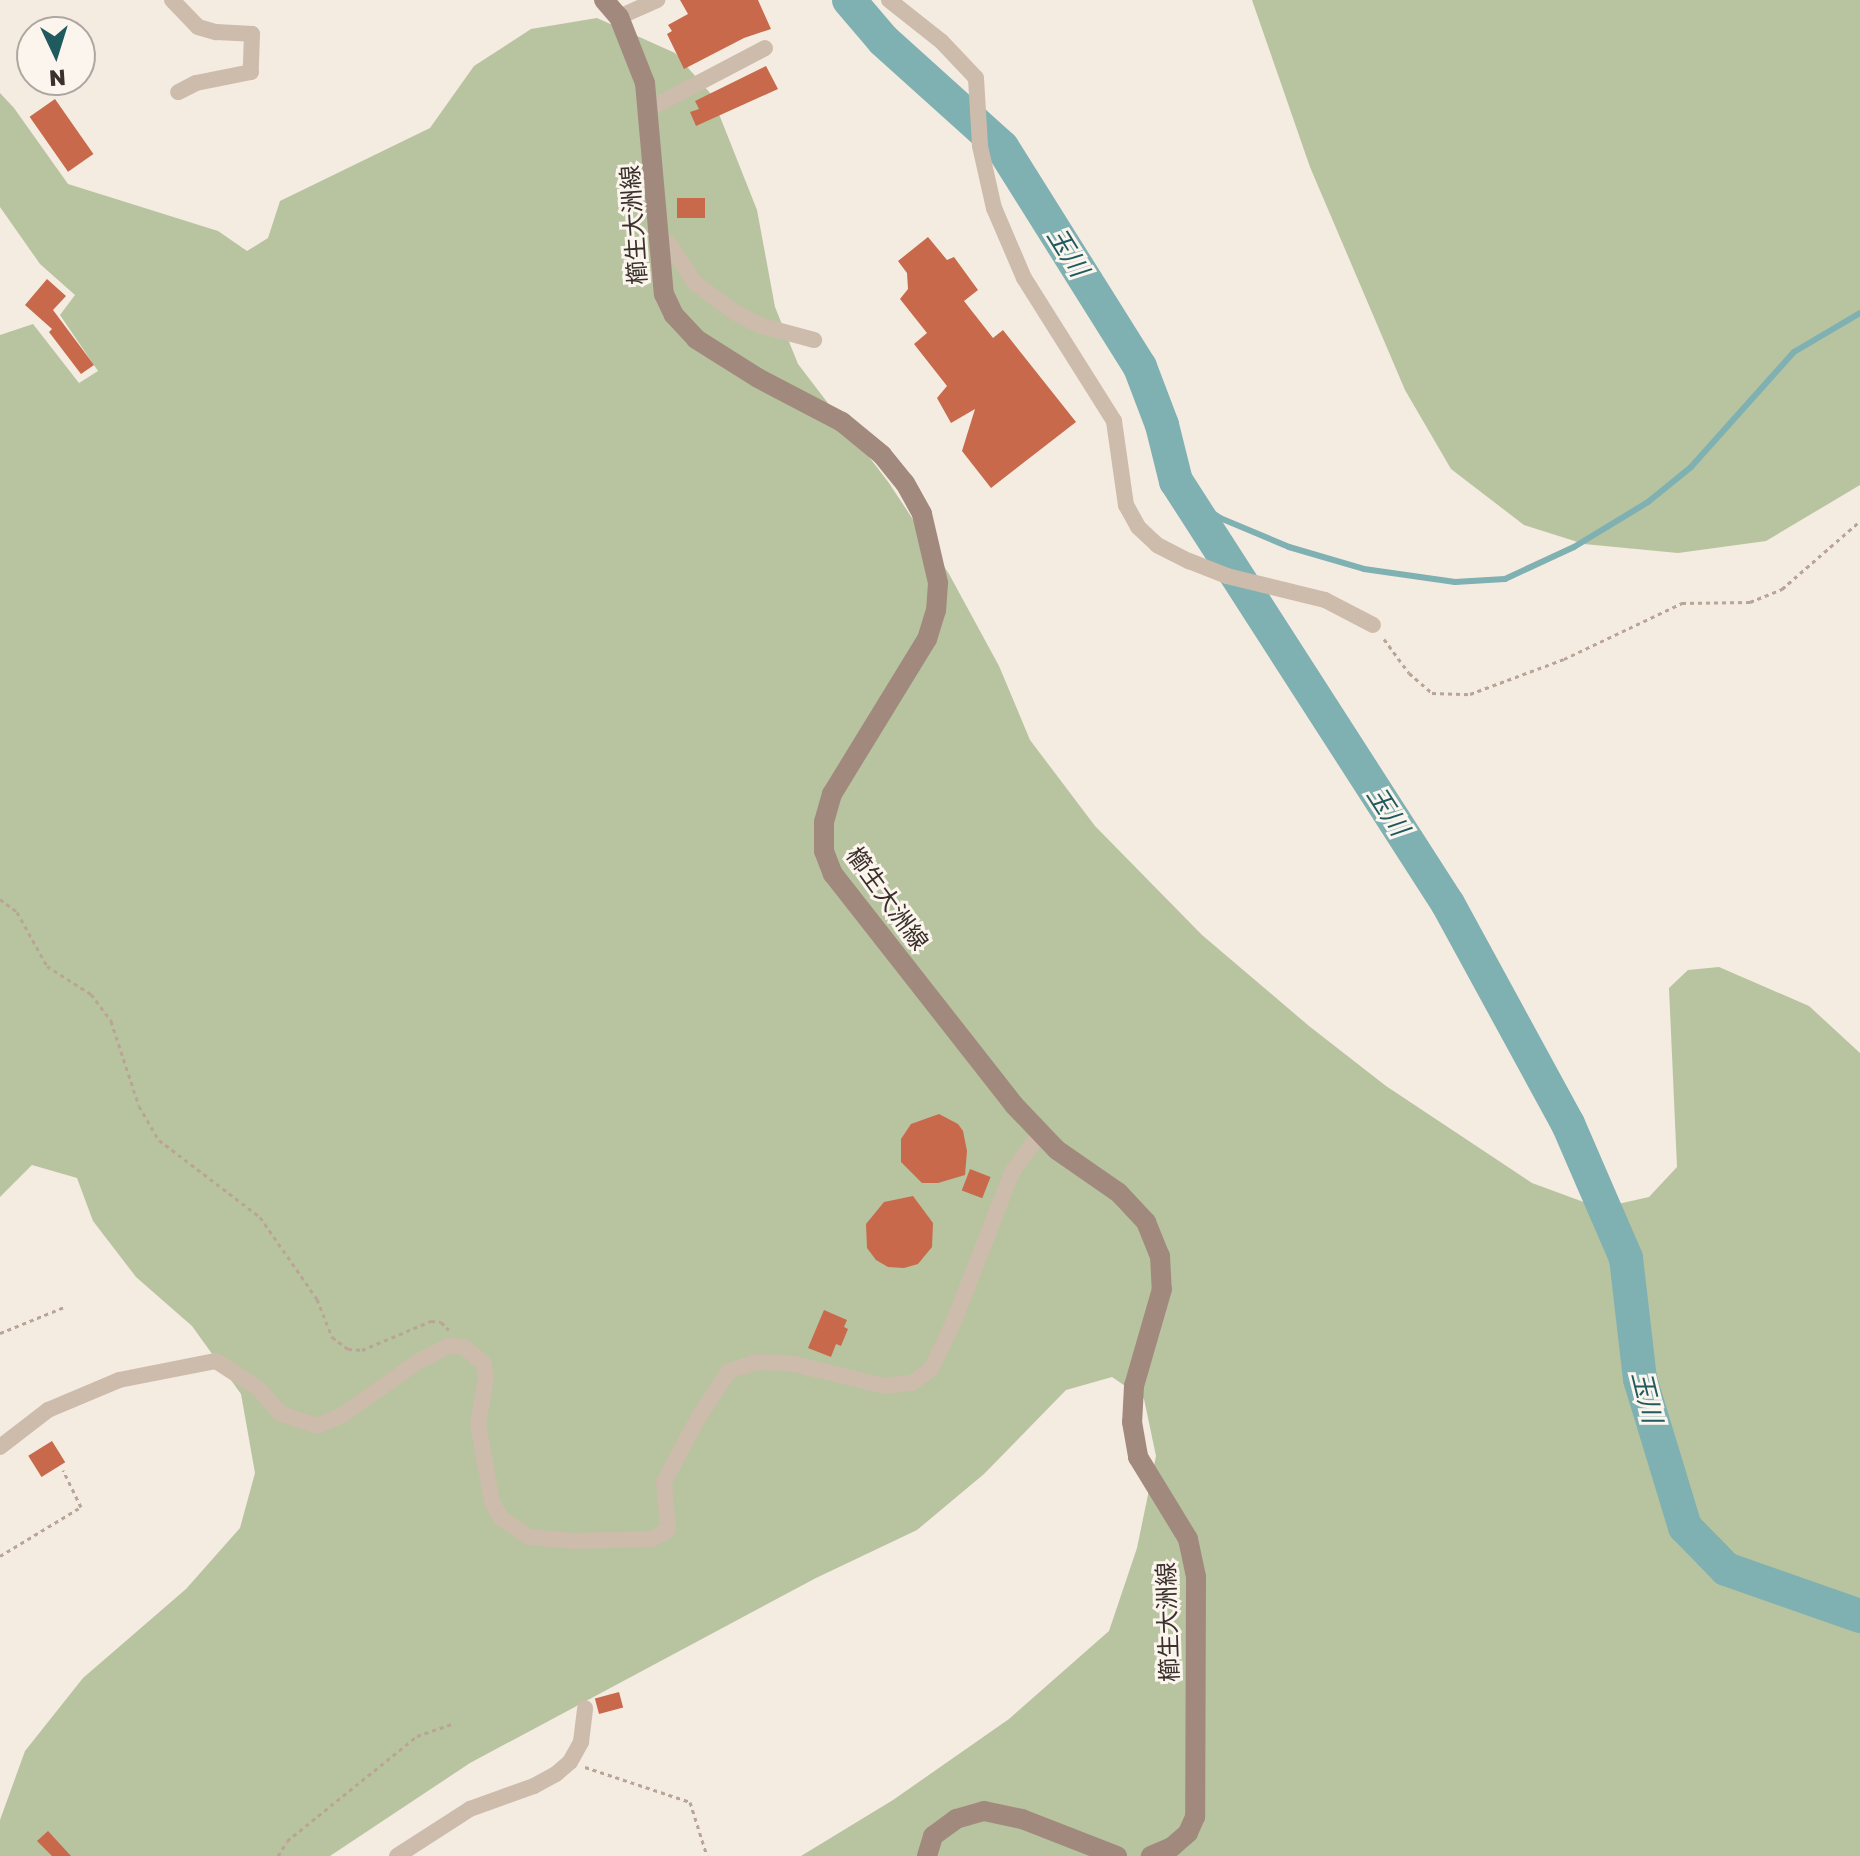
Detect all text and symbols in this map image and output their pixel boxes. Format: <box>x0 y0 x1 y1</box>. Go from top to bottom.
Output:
north arrow <box>16 16 96 96</box>
text: N <box>48 64 67 92</box>
street label: 櫛生大洲線 <box>614 164 652 286</box>
water label: 玉川 <box>1041 222 1095 282</box>
water label: 玉川 <box>1361 781 1415 841</box>
street label: 櫛生大洲線 <box>841 841 935 955</box>
water label: 玉川 <box>1626 1368 1668 1426</box>
street label: 櫛生大洲線 <box>1151 1562 1183 1682</box>

